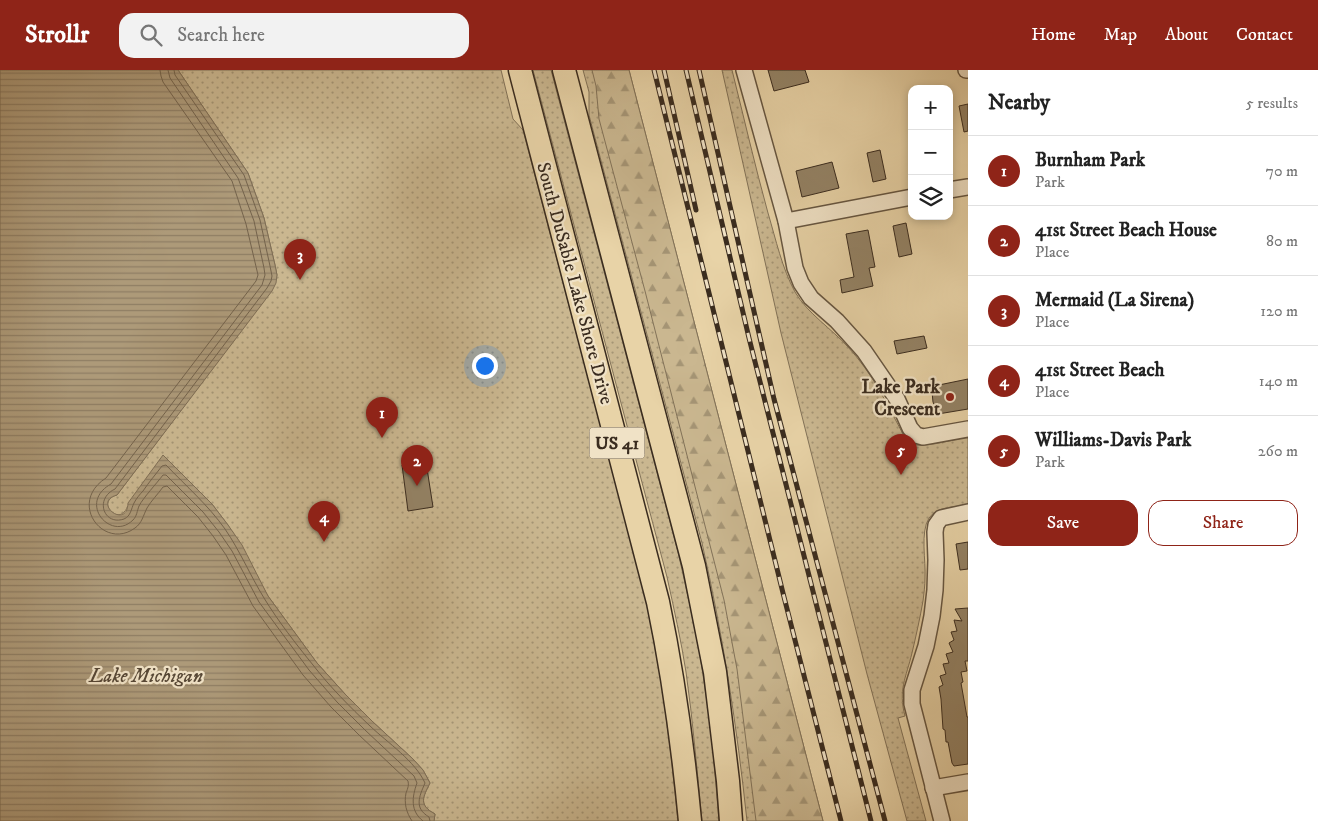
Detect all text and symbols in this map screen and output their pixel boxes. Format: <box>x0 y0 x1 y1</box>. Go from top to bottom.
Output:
search box <box>119 13 469 58</box>
text: Strollr <box>25 20 89 50</box>
icon: search <box>137 21 165 49</box>
text: Search here <box>177 24 265 47</box>
text: Home <box>1031 24 1076 46</box>
text: Map <box>1104 24 1137 46</box>
text: About <box>1165 24 1208 46</box>
text: Contact <box>1236 24 1293 46</box>
map controls <box>908 85 953 220</box>
button: + <box>908 85 953 130</box>
text: Nearby <box>988 90 1050 116</box>
text: 5 results <box>1246 93 1298 113</box>
button: − <box>908 130 953 175</box>
text: Burnham Park <box>1035 149 1145 172</box>
street label: South DuSable Lake Shore Drive <box>531 160 618 407</box>
text: 1 <box>1001 161 1007 181</box>
text: 70 m <box>1266 161 1298 181</box>
text: Park <box>1035 172 1065 192</box>
button: layers <box>908 175 953 220</box>
text: 41st Street Beach House <box>1035 219 1217 242</box>
text: 2 <box>1000 231 1008 251</box>
text: 80 m <box>1266 231 1298 251</box>
pin: 3 <box>284 239 316 280</box>
text: Place <box>1035 242 1069 262</box>
text: Mermaid (La Sirena) <box>1035 289 1194 312</box>
text: 3 <box>1001 301 1007 321</box>
text: 120 m <box>1260 301 1298 321</box>
text: Place <box>1035 312 1069 332</box>
your location <box>472 353 498 379</box>
text: 41st Street Beach <box>1035 359 1165 382</box>
text: 4 <box>999 371 1009 391</box>
text: 140 m <box>1259 371 1298 391</box>
place label: Lake Park Crescent <box>862 376 941 421</box>
text: Place <box>1035 382 1069 402</box>
marker: Lake Park Crescent <box>944 391 956 403</box>
pin: 1 <box>366 397 398 438</box>
road number: US 41 <box>590 428 644 458</box>
text: Williams-Davis Park <box>1035 429 1191 452</box>
pin: 5 <box>885 434 917 475</box>
text: 5 <box>1000 441 1008 461</box>
text: 260 m <box>1258 441 1298 461</box>
pin: 2 <box>401 445 433 486</box>
text: Park <box>1035 452 1065 472</box>
button: Save <box>988 500 1138 546</box>
button: Share <box>1148 500 1298 546</box>
pin: 4 <box>308 501 340 542</box>
water label: Lake Michigan <box>88 664 203 689</box>

